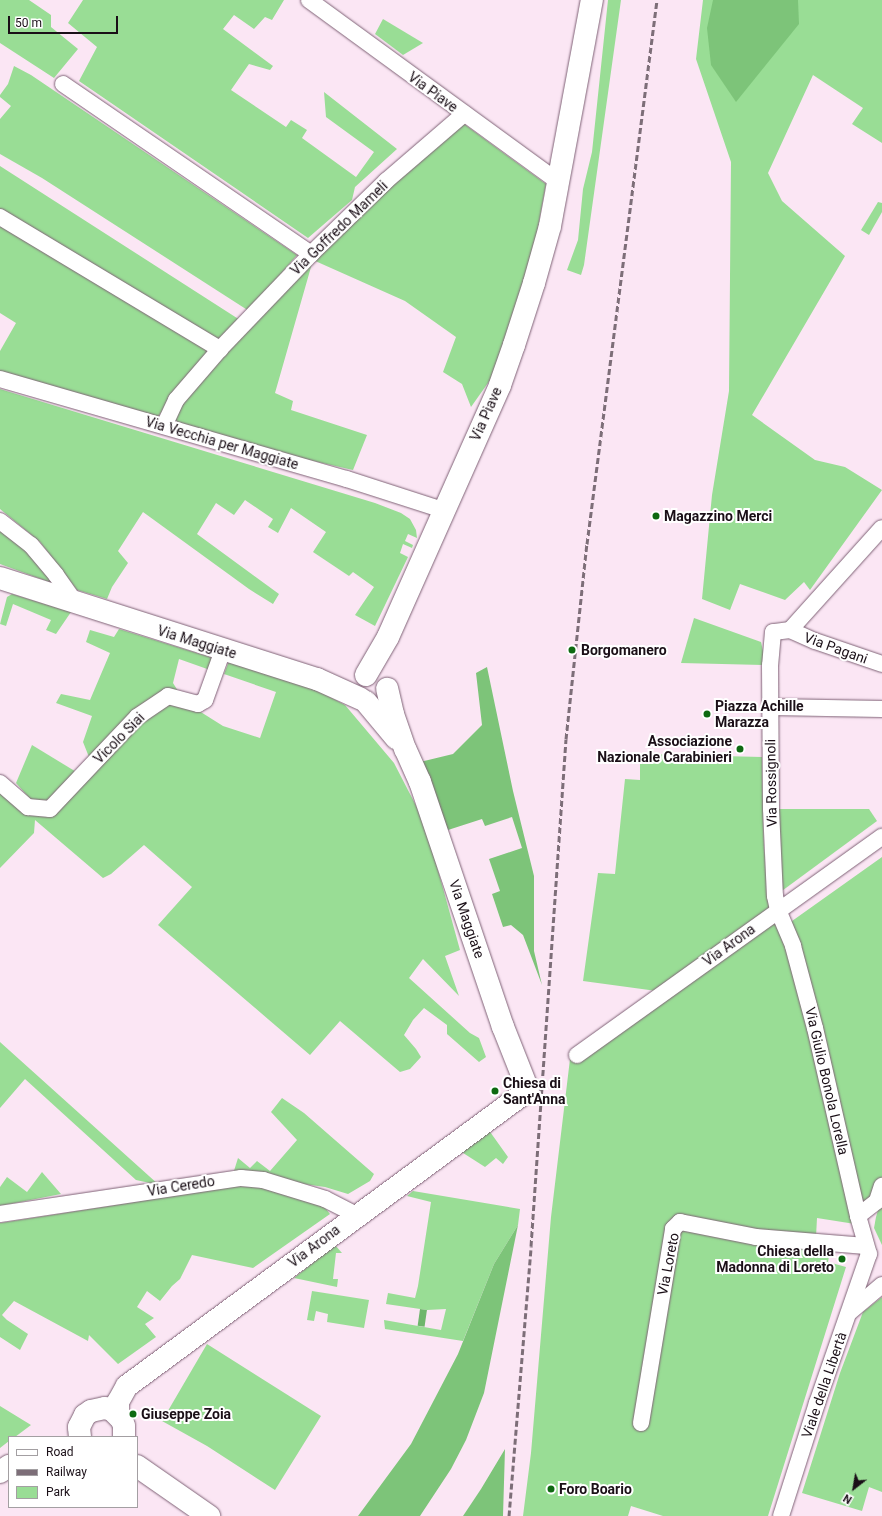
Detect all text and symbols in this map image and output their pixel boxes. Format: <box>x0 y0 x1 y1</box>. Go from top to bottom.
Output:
scale bar <box>10 8 120 34</box>
text: 50 m <box>15 16 42 30</box>
street label: Via Piave <box>405 68 461 116</box>
street label: Via Goffredo Mameli <box>287 177 391 279</box>
street label: Via Piave <box>467 384 505 444</box>
street label: Via Vecchia per Maggiate <box>144 413 300 473</box>
place label: Magazzino Merci <box>664 508 772 524</box>
marker: Magazzino Merci <box>651 511 661 521</box>
street label: Via Maggiate <box>155 622 239 662</box>
street label: Via Pagani <box>802 629 870 667</box>
place label: Borgomanero <box>581 642 667 658</box>
marker: Borgomanero <box>566 644 578 656</box>
place label: Piazza Achille Marazza <box>715 698 804 730</box>
street label: Vicolo Siai <box>90 709 148 767</box>
marker: Piazza Achille Marazza <box>702 709 712 719</box>
place label: Associazione Nazionale Carabinieri <box>597 733 732 766</box>
street label: Via Rossignoli <box>762 739 780 827</box>
marker: Associazione Nazionale Carabinieri <box>735 744 745 754</box>
street label: Via Maggiate <box>446 878 488 960</box>
street label: Via Arona <box>700 920 758 970</box>
street label: Via Giulio Bonola Lorella <box>802 1005 852 1157</box>
place label: Chiesa di Sant'Anna <box>503 1075 566 1108</box>
marker: Chiesa di Sant'Anna <box>490 1086 500 1096</box>
street label: Via Ceredo <box>146 1172 216 1200</box>
street label: Via Arona <box>285 1221 343 1271</box>
street label: Via Loreto <box>654 1231 682 1297</box>
place label: Chiesa della Madonna di Loreto <box>716 1243 834 1276</box>
marker: Chiesa della Madonna di Loreto <box>837 1254 847 1264</box>
street label: Viale della Libertà <box>798 1330 850 1440</box>
place label: Giuseppe Zoia <box>141 1406 231 1422</box>
marker: Giuseppe Zoia <box>128 1409 138 1419</box>
legend <box>8 1436 138 1508</box>
text: Road <box>46 1445 74 1459</box>
text: Railway <box>46 1465 87 1479</box>
north arrow <box>834 1468 874 1508</box>
place label: Foro Boario <box>559 1481 632 1497</box>
marker: Foro Boario <box>546 1484 556 1494</box>
text: Park <box>46 1485 70 1499</box>
text: N <box>841 1491 854 1506</box>

